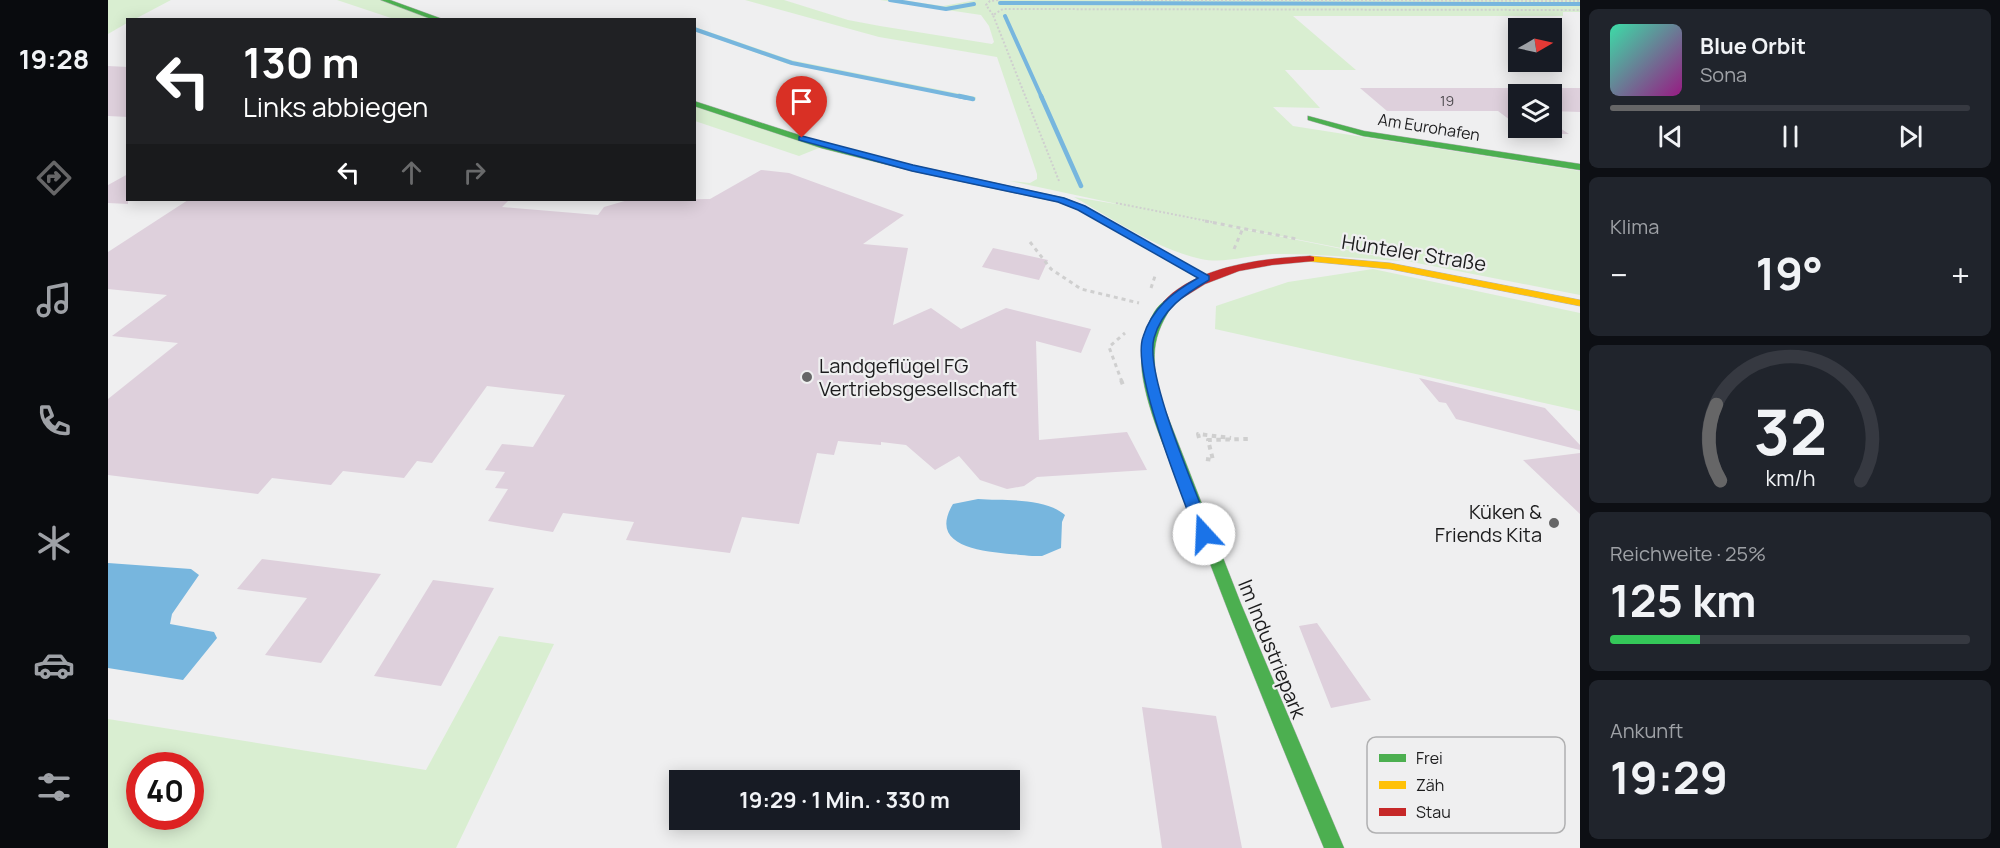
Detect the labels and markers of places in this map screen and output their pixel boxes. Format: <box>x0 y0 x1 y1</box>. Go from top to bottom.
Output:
pin <box>776 76 827 138</box>
place label: Landgeflügel FG Vertriebsgesellschaft <box>819 352 1017 402</box>
marker: Landgeflügel FG Vertriebsgesellschaft <box>800 370 814 384</box>
place label: Küken & Friends Kita <box>1435 498 1542 548</box>
marker: Küken & Friends Kita <box>1547 516 1561 530</box>

